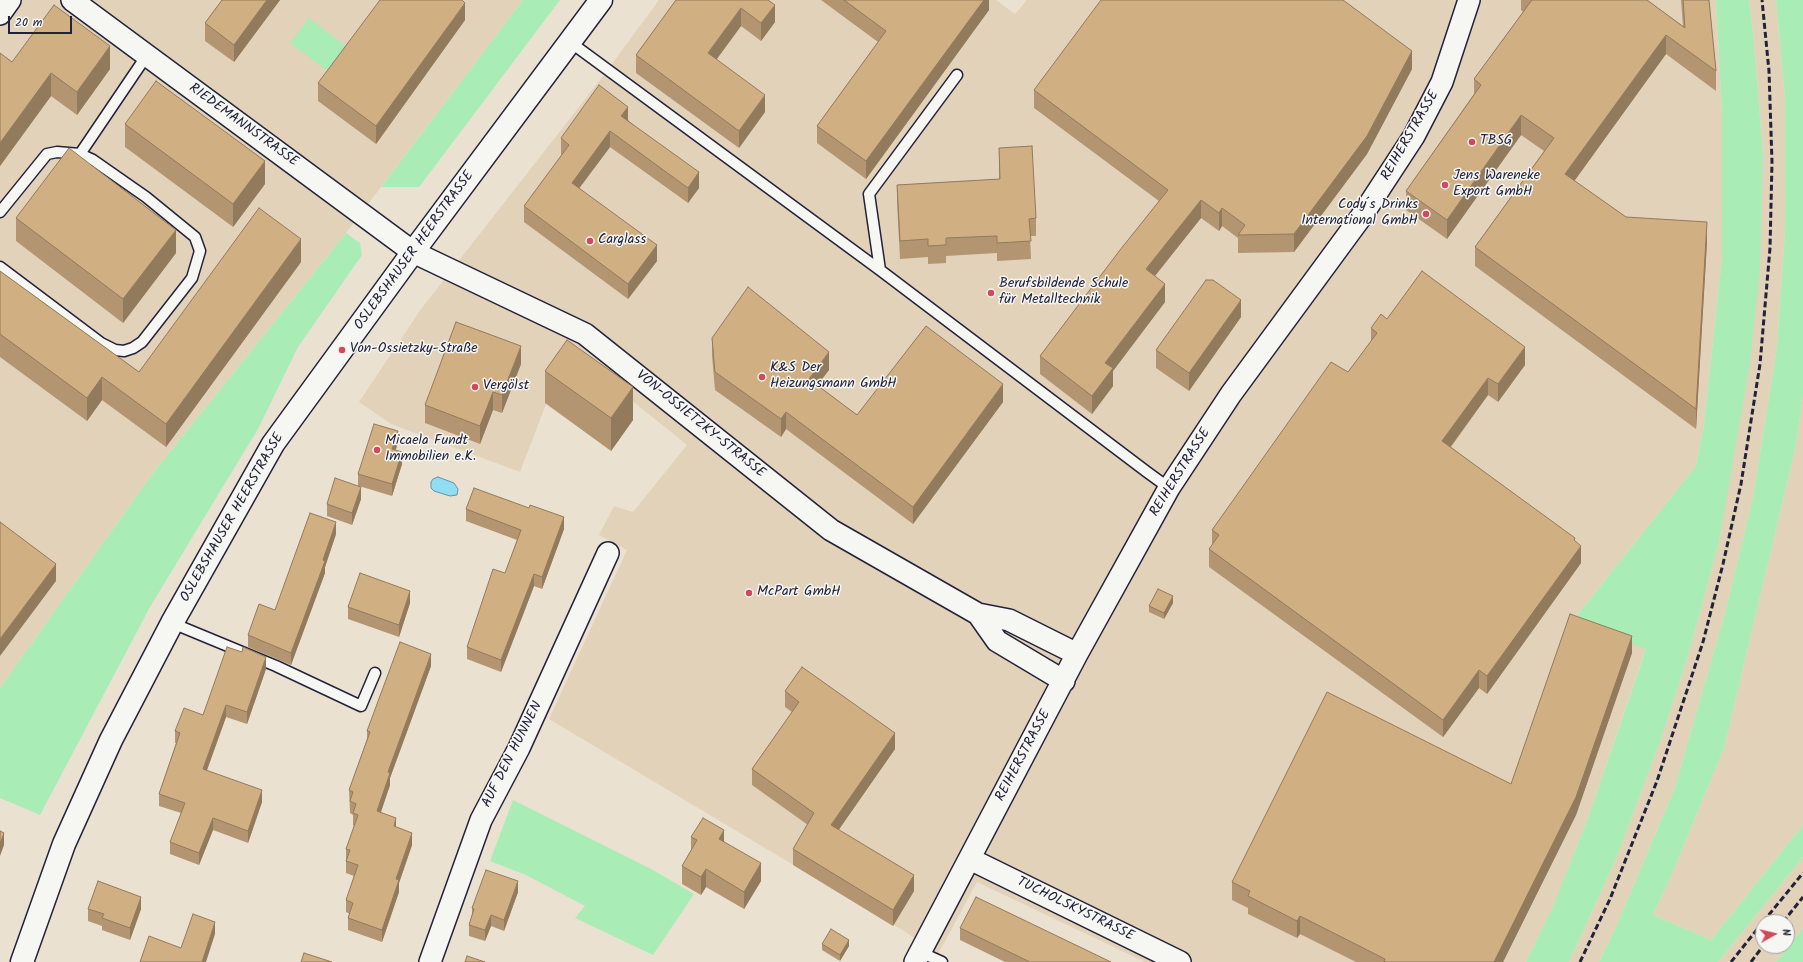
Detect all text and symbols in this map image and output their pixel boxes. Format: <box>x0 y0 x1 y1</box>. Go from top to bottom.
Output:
scale bar <box>10 8 74 34</box>
text: 20 m <box>15 13 42 32</box>
street label: RIEDEMANNSTRASSE <box>185 81 301 171</box>
street label: REIHERSTRASSE <box>1378 88 1444 184</box>
place label: TBSG <box>1480 134 1512 150</box>
marker: TBSG <box>1467 137 1477 147</box>
street label: OSLEBSHAUSER HEERSTRASSE <box>352 168 478 334</box>
place label: Jens Wareneke Export GmbH <box>1453 169 1540 202</box>
marker: Jens Wareneke Export GmbH <box>1440 180 1450 190</box>
place label: Cody´s Drinks International GmbH <box>1301 198 1418 230</box>
marker: Cody´s Drinks International GmbH <box>1421 209 1431 219</box>
place label: Carglass <box>598 233 646 249</box>
marker: Carglass <box>585 236 595 246</box>
place label: Berufsbildende Schule für Metalltechnik <box>999 277 1128 310</box>
marker: Berufsbildende Schule für Metalltechnik <box>986 288 996 298</box>
place label: Von-Ossietzky-Straße <box>350 342 477 358</box>
marker: Von-Ossietzky-Straße <box>337 345 347 355</box>
place label: K&S Der Heizungsmann GmbH <box>770 361 897 394</box>
street label: VON-OSSIETZKY-STRASSE <box>632 368 768 482</box>
marker: K&S Der Heizungsmann GmbH <box>757 372 767 382</box>
place label: Vergölst <box>483 379 529 395</box>
marker: Vergölst <box>470 382 480 392</box>
street label: REIHERSTRASSE <box>1147 426 1215 520</box>
street label: OSLEBSHAUSER HEERSTRASSE <box>178 430 288 606</box>
place label: Micaela Fundt Immobilien e.K. <box>385 434 476 466</box>
marker: Micaela Fundt Immobilien e.K. <box>372 445 382 455</box>
place label: McPart GmbH <box>757 585 841 601</box>
marker: McPart GmbH <box>744 588 754 598</box>
street label: AUF DEN HUNNEN <box>479 699 547 811</box>
street label: REIHERSTRASSE <box>993 707 1055 805</box>
street label: TUCHOLSKYSTRASSE <box>1014 874 1136 946</box>
north arrow <box>1755 914 1795 954</box>
text: N <box>1776 928 1795 937</box>

